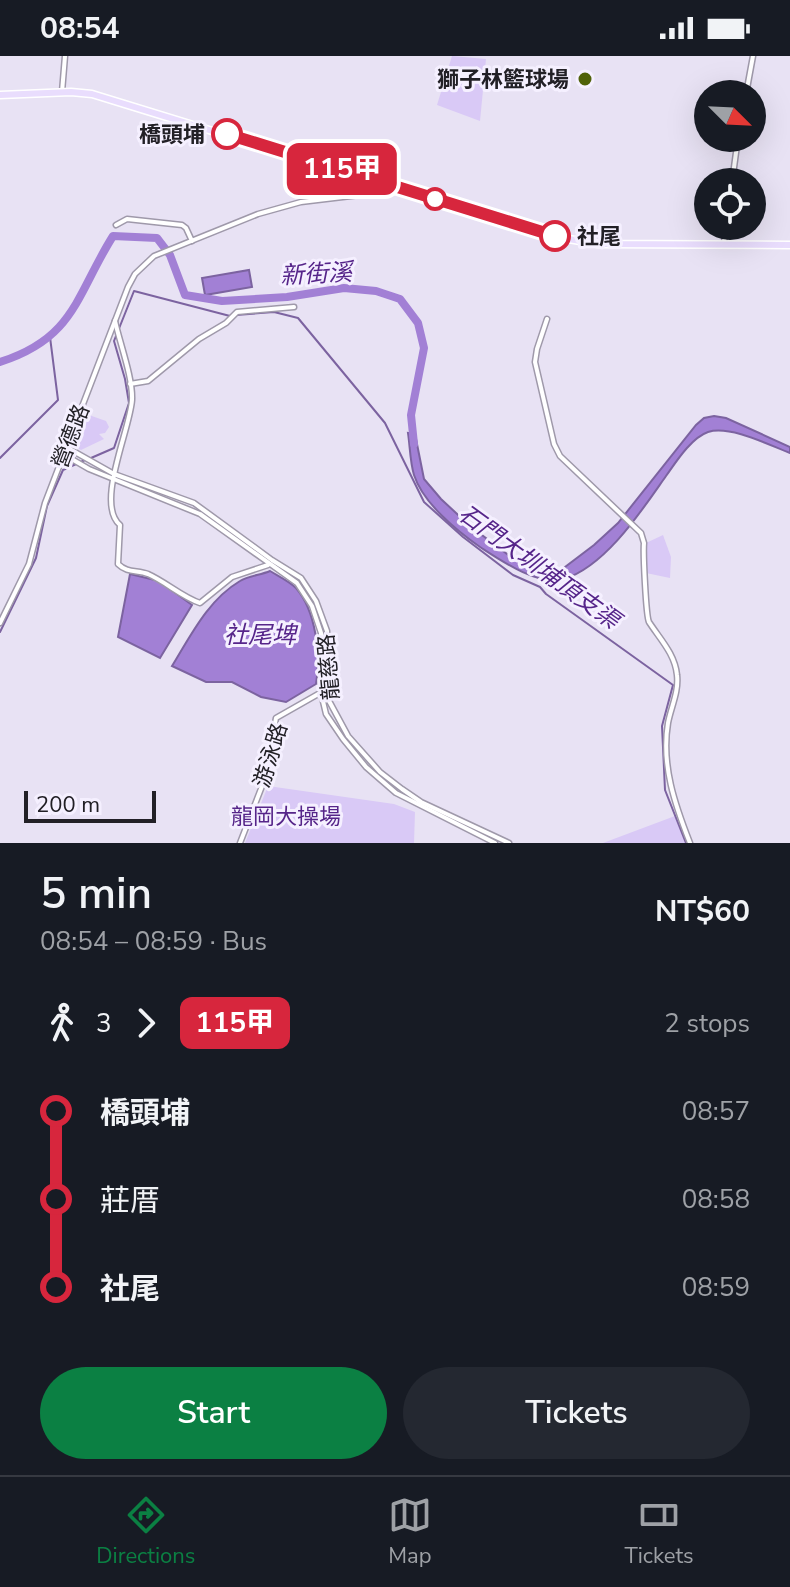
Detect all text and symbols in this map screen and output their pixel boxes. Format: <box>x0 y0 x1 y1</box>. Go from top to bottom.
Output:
text: 08:54 <box>40 8 119 49</box>
place label: 獅子林籃球場 <box>437 65 569 95</box>
marker: 獅子林籃球場 <box>576 70 594 88</box>
north arrow <box>694 80 766 152</box>
map controls <box>694 80 766 240</box>
marker: 橋頭埔 <box>212 119 242 149</box>
place label: 橋頭埔 <box>139 120 205 150</box>
line badge: 115甲 <box>286 143 398 195</box>
text: 115甲 <box>303 150 381 188</box>
button: locate <box>694 168 766 240</box>
unlabelled marker <box>424 188 446 210</box>
marker: 社尾 <box>540 221 570 251</box>
place label: 社尾 <box>577 222 621 252</box>
water label: 新街溪 <box>279 256 356 292</box>
street label: 營德路 <box>45 400 97 473</box>
water label: 石門大圳埔頂支渠 <box>452 498 628 638</box>
water label: 社尾埤 <box>224 619 299 651</box>
street label: 龍慈路 <box>311 633 347 701</box>
street label: 游泳路 <box>247 719 295 791</box>
scale bar <box>24 787 156 823</box>
text: 200 m <box>36 790 100 820</box>
park label: 龍岡大操場 <box>231 802 341 832</box>
text: 5 min <box>40 864 152 924</box>
text: NT$60 <box>655 891 750 932</box>
text: 08:54 – 08:59 · Bus <box>40 924 267 959</box>
icon: walk <box>40 1001 84 1045</box>
icon: forward <box>124 1001 168 1045</box>
text: 115甲 <box>196 1004 274 1042</box>
text: 3 <box>96 1006 112 1041</box>
text: 2 stops <box>664 1006 750 1041</box>
text: 橋頭埔 <box>100 1093 190 1134</box>
text: 08:57 <box>682 1094 750 1129</box>
text: 莊厝 <box>100 1181 160 1222</box>
text: 08:58 <box>682 1182 750 1217</box>
text: 社尾 <box>100 1269 160 1310</box>
text: 08:59 <box>682 1270 750 1305</box>
button: Start <box>40 1367 387 1459</box>
button: Tickets <box>403 1367 750 1459</box>
tab: Directions <box>96 1493 195 1571</box>
tab: Map <box>388 1493 432 1571</box>
tab: Tickets <box>624 1493 694 1571</box>

